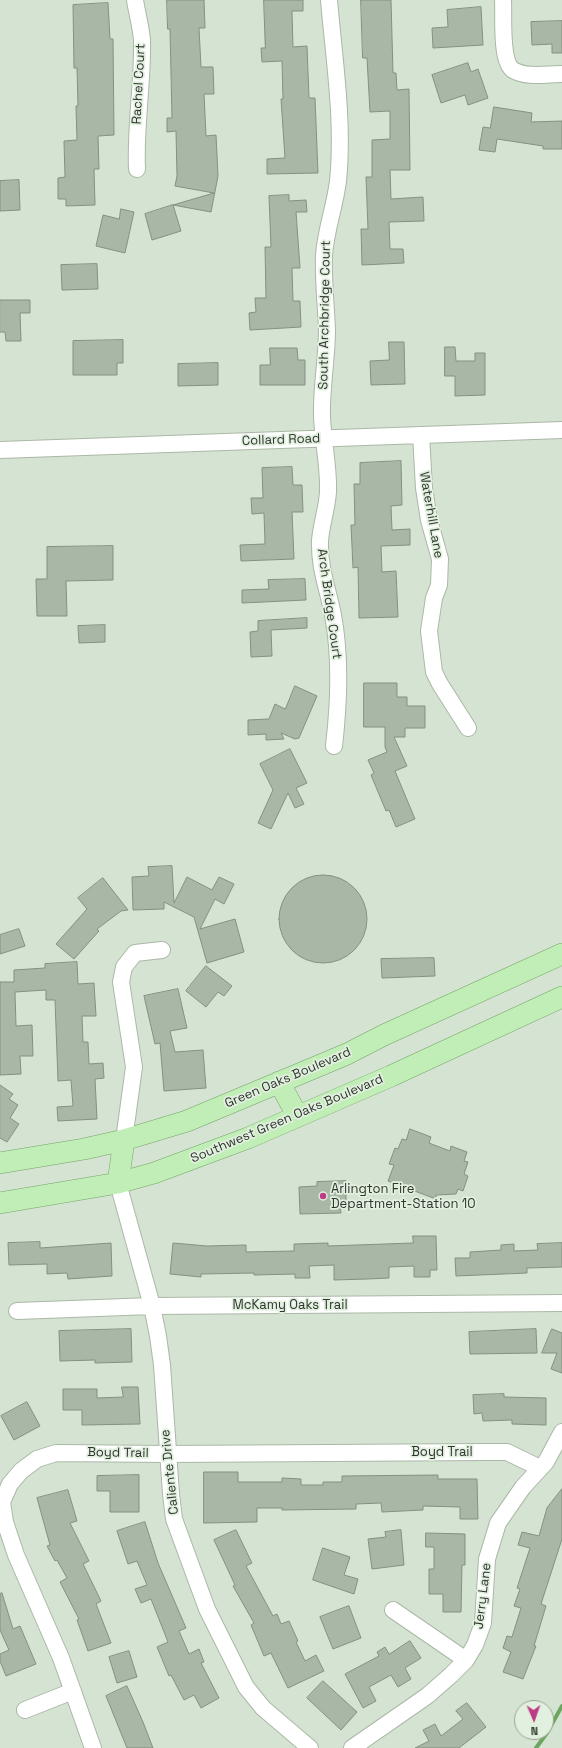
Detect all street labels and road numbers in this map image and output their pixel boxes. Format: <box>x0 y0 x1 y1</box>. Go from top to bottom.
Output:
street label: Rachel Court <box>129 43 149 125</box>
street label: South Archbridge Court <box>316 240 334 390</box>
street label: Collard Road <box>241 431 321 449</box>
street label: Waterhill Lane <box>416 470 446 560</box>
street label: Arch Bridge Court <box>314 548 344 660</box>
street label: Green Oaks Boulevard <box>223 1044 353 1112</box>
street label: Southwest Green Oaks Boulevard <box>188 1071 386 1167</box>
street label: McKamy Oaks Trail <box>232 1297 348 1313</box>
street label: Caliente Drive <box>158 1429 182 1515</box>
street label: Boyd Trail <box>411 1444 473 1460</box>
street label: Boyd Trail <box>87 1445 149 1461</box>
street label: Jerry Lane <box>471 1562 495 1630</box>

